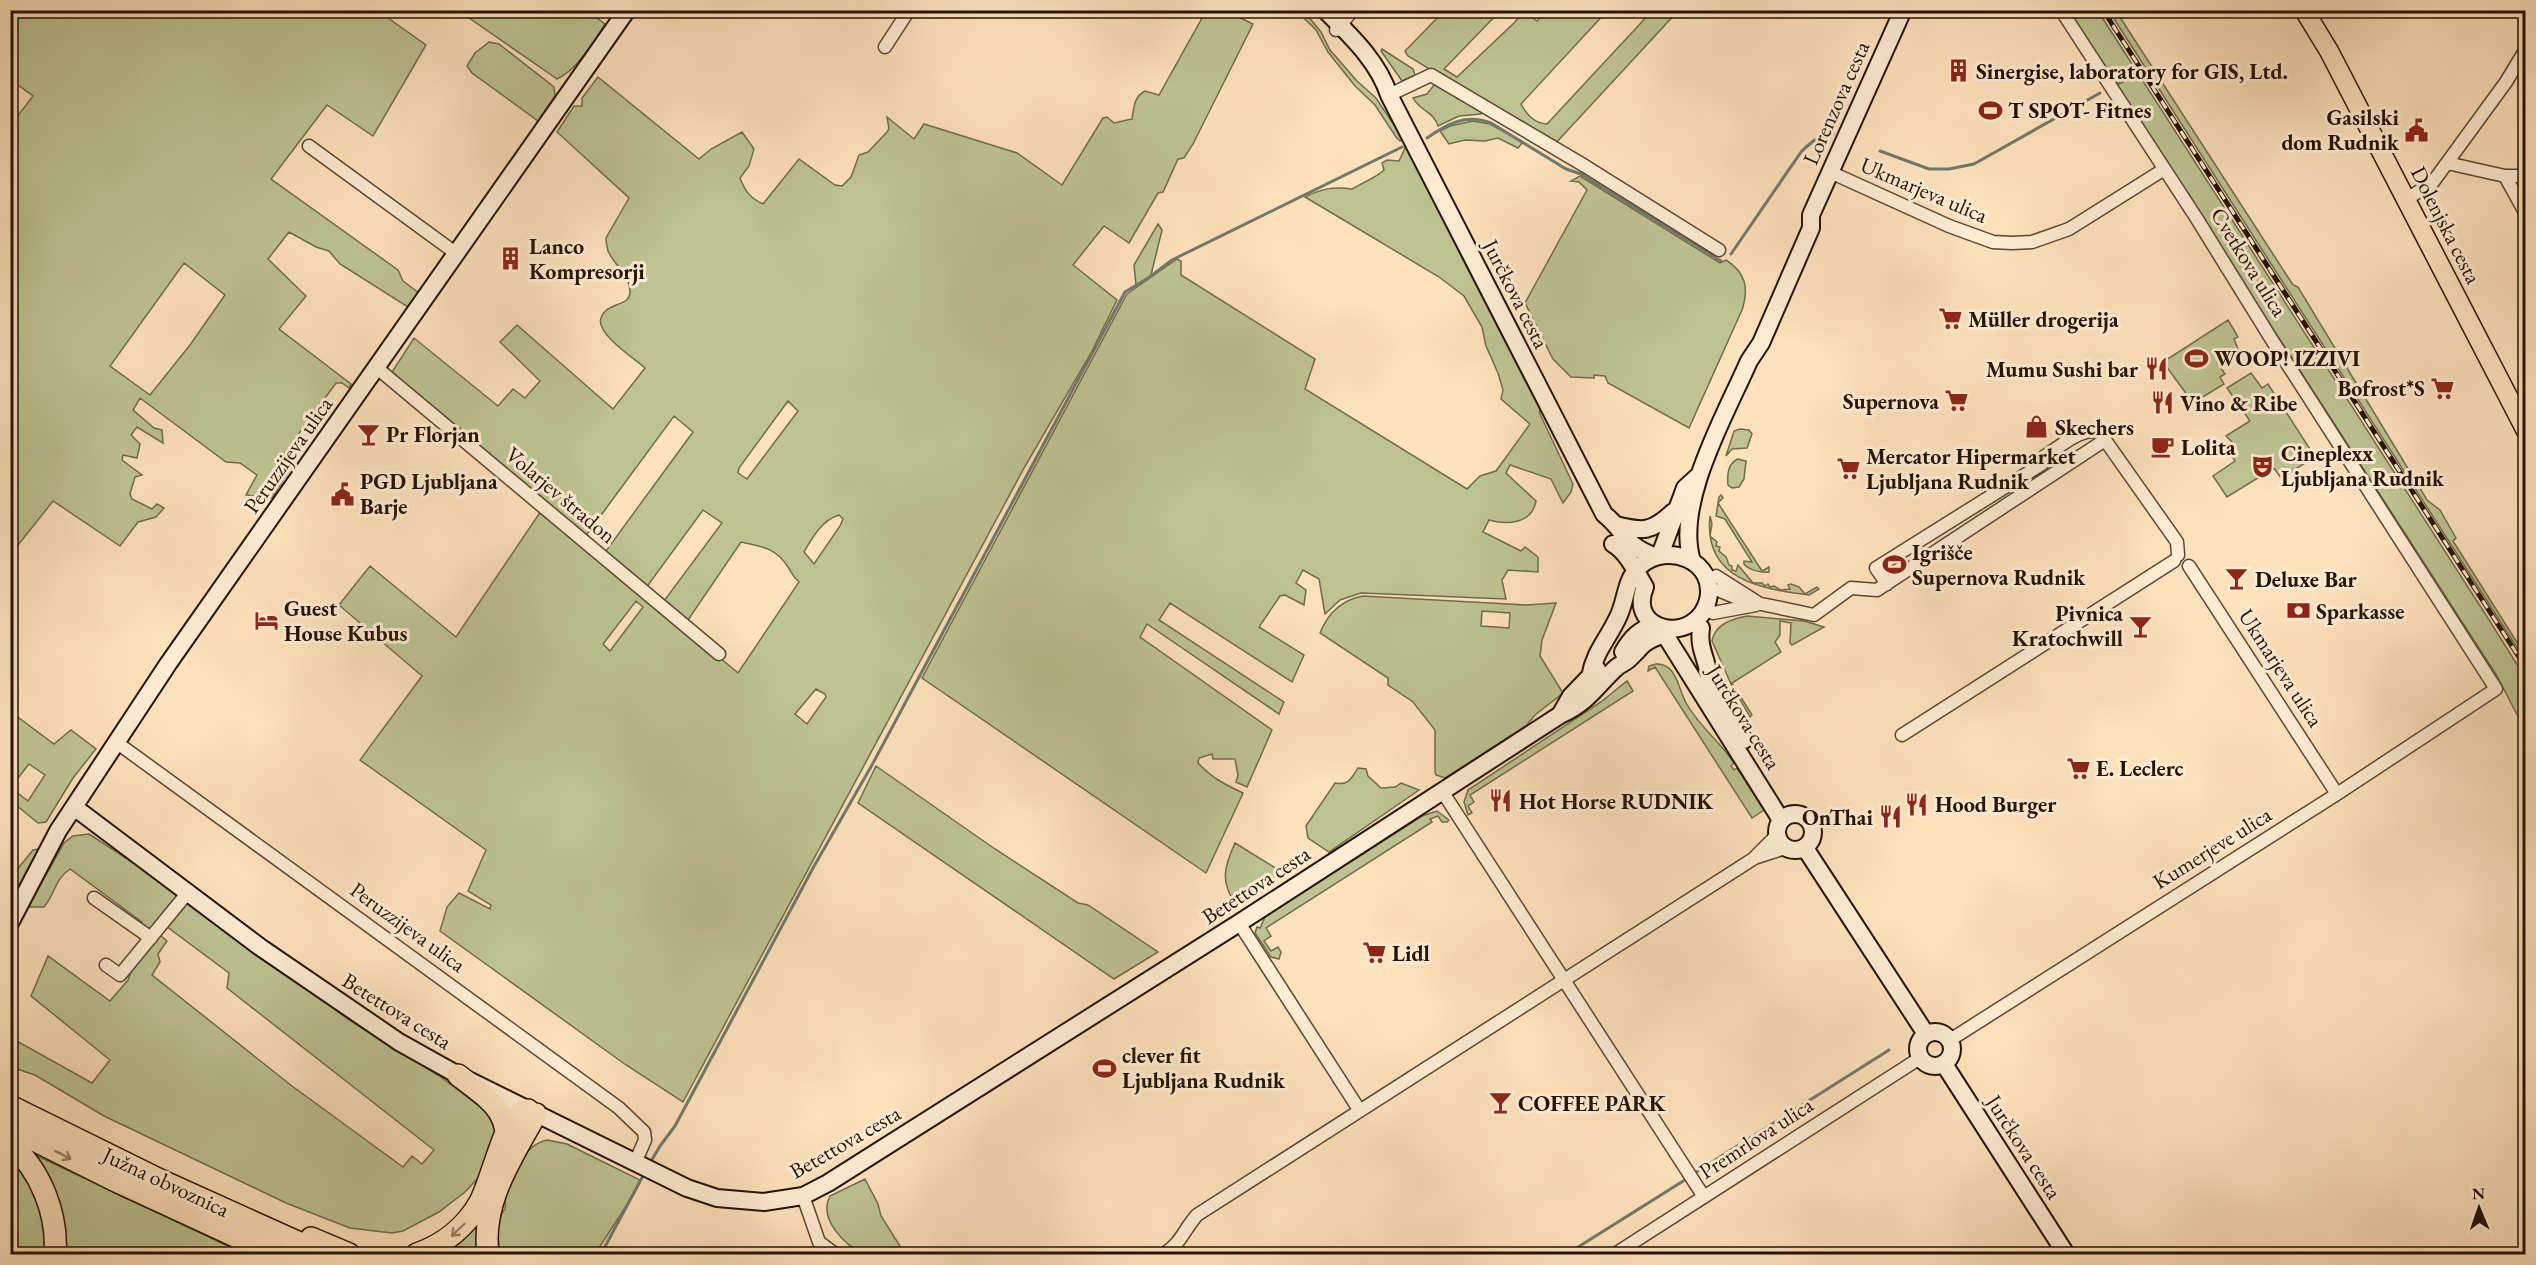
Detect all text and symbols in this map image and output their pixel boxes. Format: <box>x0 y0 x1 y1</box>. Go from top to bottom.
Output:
street label: Lorenzova cesta <box>1796 36 1876 169</box>
place label: Sinergise, laboratory for GIS, Ltd. <box>1976 57 2288 86</box>
building icon: Sinergise, laboratory for GIS, Ltd. <box>1945 58 1971 84</box>
place label: T SPOT- Fitnes <box>2008 96 2151 125</box>
sports icon: T SPOT- Fitnes <box>1977 97 2003 123</box>
place label: Gasilski dom Rudnik <box>2282 103 2400 157</box>
public building icon: Gasilski dom Rudnik <box>2404 117 2430 143</box>
street label: Ukmarjeva ulica <box>1856 150 1992 230</box>
street label: Dolenjska cesta <box>2404 161 2488 289</box>
street label: Cvetkova ulica <box>2204 202 2294 322</box>
place label: Lanco Kompresorji <box>529 232 645 286</box>
street label: Jurčkova cesta <box>1475 233 1556 354</box>
building icon: Lanco Kompresorji <box>498 246 524 272</box>
place label: Müller drogerija <box>1968 305 2119 334</box>
supermarket icon: Müller drogerija <box>1937 306 1963 332</box>
place label: WOOP! IZZIVI <box>2214 344 2360 373</box>
sports icon: WOOP! IZZIVI <box>2183 345 2209 371</box>
place label: Mumu Sushi bar <box>1986 355 2139 384</box>
restaurant icon: Mumu Sushi bar <box>2143 356 2169 382</box>
place label: Bofrost*S <box>2337 374 2425 403</box>
supermarket icon: Bofrost*S <box>2430 375 2456 401</box>
place label: Supernova <box>1843 387 1939 416</box>
supermarket icon: Supernova <box>1944 388 1970 414</box>
place label: Vino & Ribe <box>2180 389 2297 418</box>
restaurant icon: Vino & Ribe <box>2149 390 2175 416</box>
street label: Peruzzijeva ulica <box>237 391 339 519</box>
place label: Skechers <box>2055 413 2134 442</box>
shop icon: Skechers <box>2024 414 2050 440</box>
place label: Pr Florjan <box>386 420 480 449</box>
bar icon: Pr Florjan <box>355 421 381 447</box>
place label: Lolita <box>2181 433 2236 462</box>
cafe icon: Lolita <box>2150 434 2176 460</box>
place label: Cineplexx Ljubljana Rudnik <box>2281 439 2445 493</box>
street label: Volarjev štradon <box>500 440 623 550</box>
place label: Mercator Hipermarket Ljubljana Rudnik <box>1866 442 2076 496</box>
theatre icon: Cineplexx Ljubljana Rudnik <box>2250 453 2276 479</box>
supermarket icon: Mercator Hipermarket Ljubljana Rudnik <box>1835 456 1861 482</box>
place label: PGD Ljubljana Barje <box>360 467 498 521</box>
public building icon: PGD Ljubljana Barje <box>329 481 355 507</box>
place label: Igrišče Supernova Rudnik <box>1912 538 2086 592</box>
sports icon: Igrišče Supernova Rudnik <box>1881 552 1907 578</box>
place label: Deluxe Bar <box>2255 565 2358 594</box>
bar icon: Deluxe Bar <box>2224 566 2250 592</box>
place label: Guest House Kubus <box>284 594 408 648</box>
place label: Sparkasse <box>2316 597 2404 626</box>
bank icon: Sparkasse <box>2285 598 2311 624</box>
place label: Pivnica Kratochwill <box>2012 599 2123 653</box>
street label: Ukmarjeva ulica <box>2232 603 2330 733</box>
hotel icon: Guest House Kubus <box>253 608 279 634</box>
bar icon: Pivnica Kratochwill <box>2128 613 2154 639</box>
street label: Jurčkova cesta <box>1699 657 1788 775</box>
place label: E. Leclerc <box>2096 754 2184 783</box>
supermarket icon: E. Leclerc <box>2065 755 2091 781</box>
place label: Hot Horse RUDNIK <box>1519 787 1713 816</box>
restaurant icon: Hot Horse RUDNIK <box>1488 788 1514 814</box>
place label: Hood Burger <box>1935 790 2057 819</box>
restaurant icon: Hood Burger <box>1904 791 1930 817</box>
street label: Kumerjeve ulica <box>2147 800 2277 896</box>
place label: OnThai <box>1802 803 1874 832</box>
restaurant icon: OnThai <box>1878 804 1904 830</box>
street label: Betettova cesta <box>1196 839 1316 931</box>
street label: Peruzzijeva ulica <box>344 875 472 979</box>
place label: Lidl <box>1392 939 1430 968</box>
supermarket icon: Lidl <box>1361 940 1387 966</box>
street label: Betettova cesta <box>337 966 457 1056</box>
place label: clever fit Ljubljana Rudnik <box>1122 1041 1286 1095</box>
sports icon: clever fit Ljubljana Rudnik <box>1091 1055 1117 1081</box>
street label: Jurčkova cesta <box>1978 1088 2069 1205</box>
place label: COFFEE PARK <box>1518 1089 1666 1118</box>
bar icon: COFFEE PARK <box>1487 1090 1513 1116</box>
street label: Premrlova ulica <box>1693 1090 1819 1186</box>
street label: Betettova cesta <box>784 1098 906 1185</box>
street label: Južna obvoznica <box>96 1139 234 1224</box>
one-way arrow <box>53 1150 71 1161</box>
north arrow <box>2449 1178 2509 1238</box>
text: N <box>2472 1183 2485 1204</box>
one-way arrow <box>450 1222 465 1237</box>

